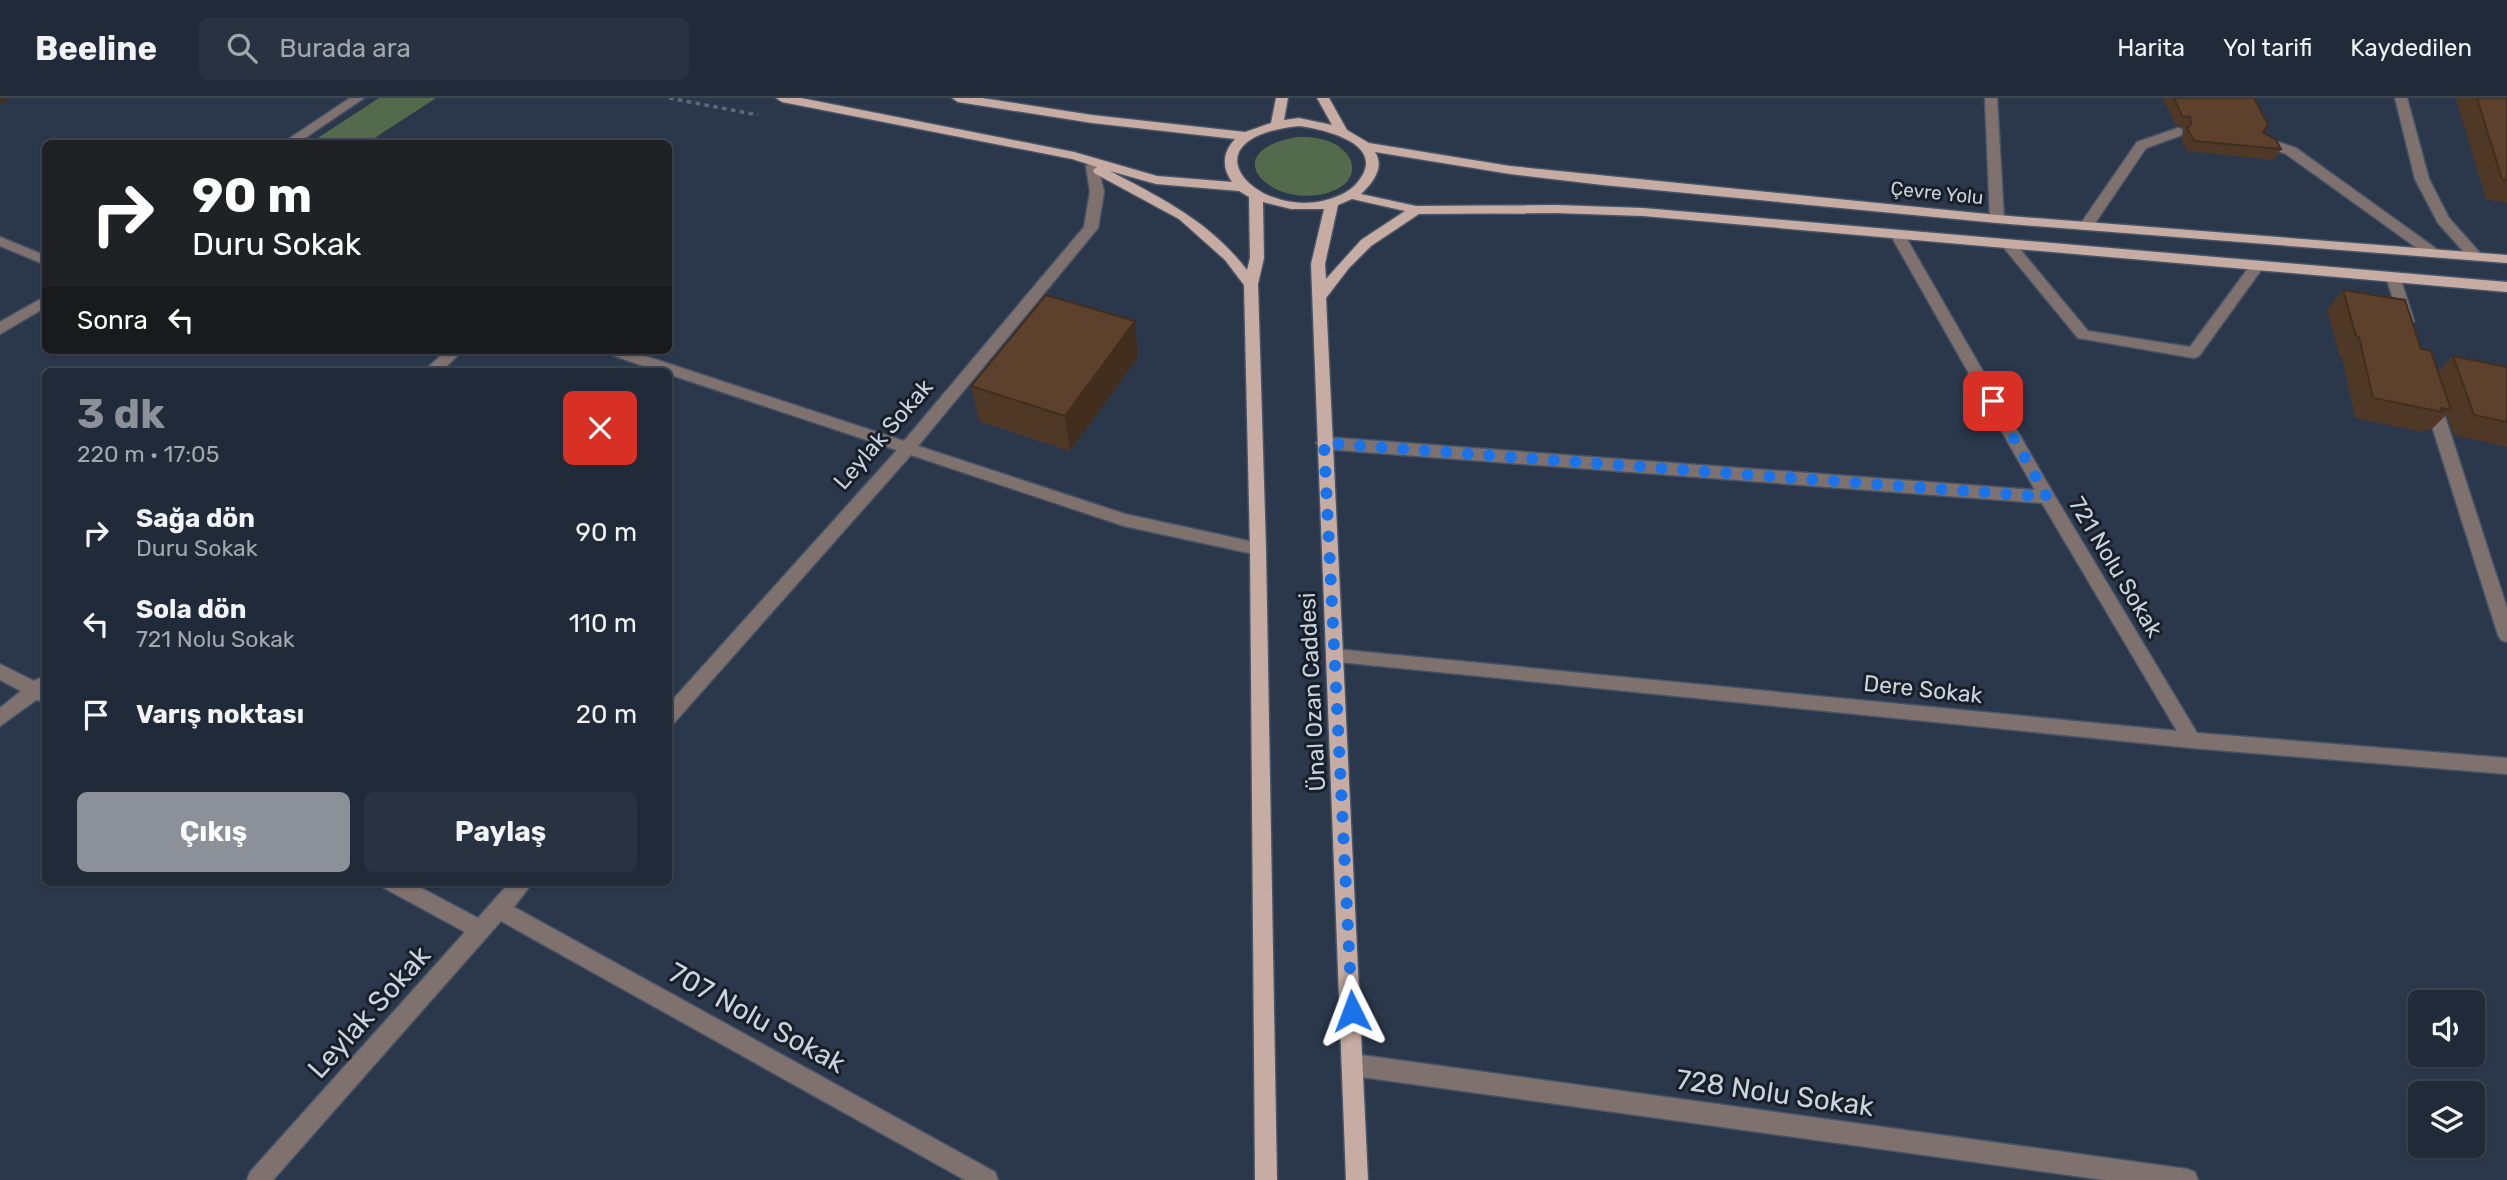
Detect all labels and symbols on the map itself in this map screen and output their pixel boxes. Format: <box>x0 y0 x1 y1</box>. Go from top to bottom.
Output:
street label: Çevre Yolu <box>1890 177 1984 209</box>
pin <box>1963 371 2023 431</box>
street label: Leylak Sokak <box>827 373 939 495</box>
street label: 721 Nolu Sokak <box>2063 492 2169 642</box>
street label: Ünal Ozan Caddesi <box>1293 592 1331 792</box>
street label: Dere Sokak <box>1862 669 1984 709</box>
street label: Leylak Sokak <box>301 939 437 1085</box>
street label: 707 Nolu Sokak <box>663 956 852 1080</box>
position arrow <box>1315 974 1389 1048</box>
street label: 728 Nolu Sokak <box>1674 1063 1876 1123</box>

